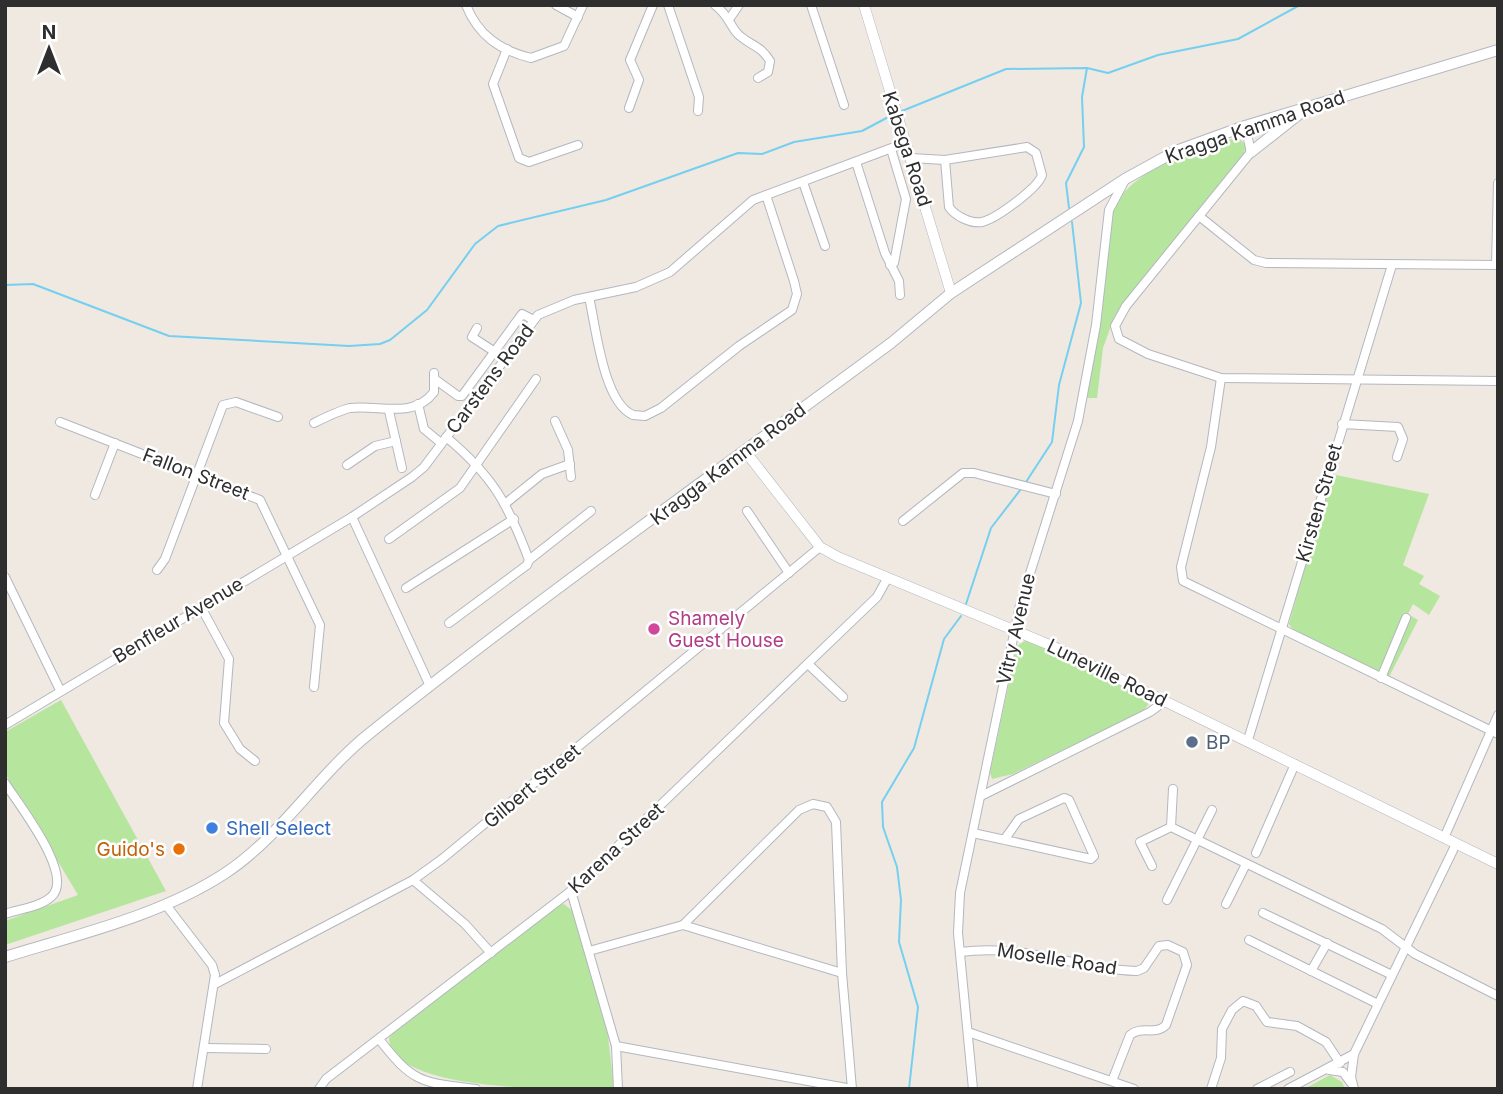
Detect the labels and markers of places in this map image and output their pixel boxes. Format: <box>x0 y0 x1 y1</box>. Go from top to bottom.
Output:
place label: Shamely Guest House <box>668 607 784 652</box>
marker: Shamely Guest House <box>646 621 662 637</box>
place label: BP <box>1206 731 1231 754</box>
marker: BP <box>1184 734 1200 750</box>
place label: Shell Select <box>226 817 331 840</box>
marker: Shell Select <box>204 820 220 836</box>
place label: Guido's <box>97 838 165 861</box>
marker: Guido's <box>171 841 187 857</box>

